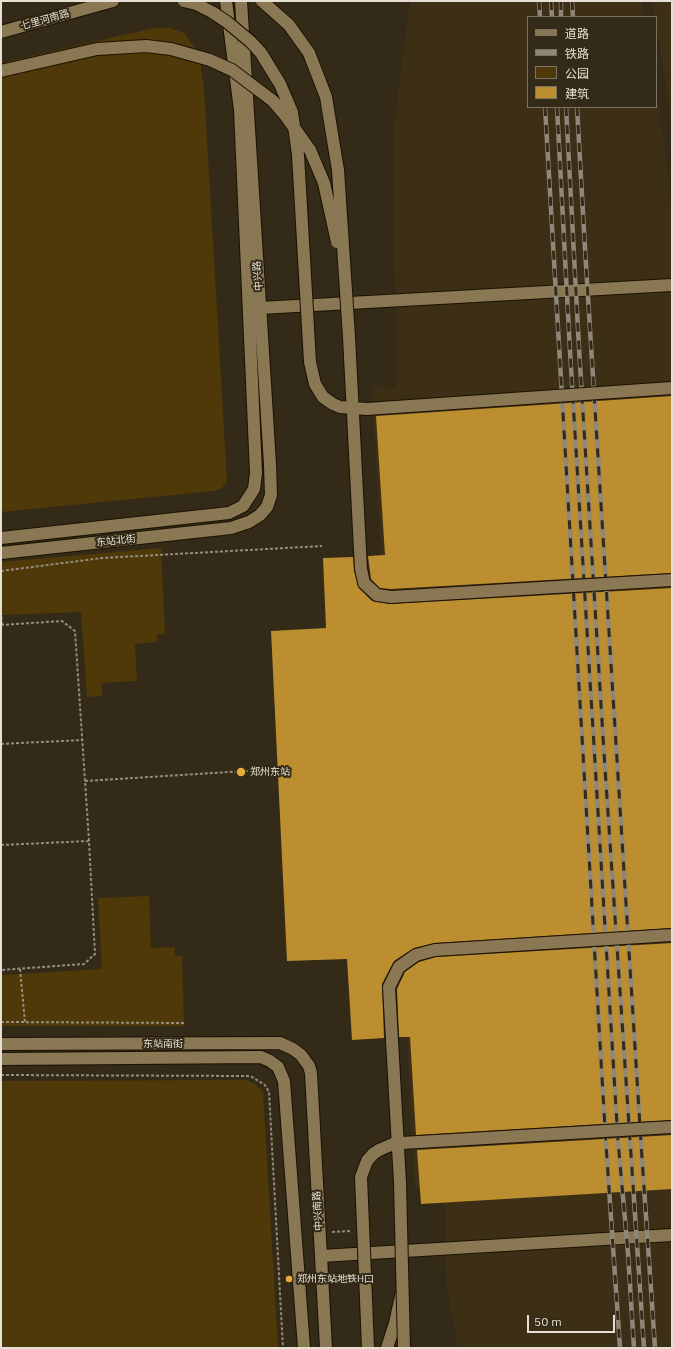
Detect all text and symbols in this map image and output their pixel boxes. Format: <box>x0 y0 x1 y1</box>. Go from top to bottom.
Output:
street label: 七里河南路 <box>19 7 71 33</box>
legend <box>527 16 657 108</box>
text: 道路 <box>565 26 589 41</box>
text: 铁路 <box>565 46 589 61</box>
text: 公园 <box>565 66 589 81</box>
text: 建筑 <box>565 86 589 101</box>
street label: 中兴路 <box>251 261 265 291</box>
street label: 东站北街 <box>95 533 137 549</box>
marker: 郑州东站 <box>235 766 247 778</box>
place label: 郑州东站 <box>250 766 290 778</box>
street label: 东站南街 <box>143 1038 183 1050</box>
street label: 中兴南路 <box>311 1191 325 1231</box>
place label: 郑州东站地铁H口 <box>297 1273 374 1285</box>
marker: 郑州东站地铁H口 <box>284 1274 294 1284</box>
scale bar <box>529 1307 617 1333</box>
text: 50 m <box>534 1314 562 1329</box>

